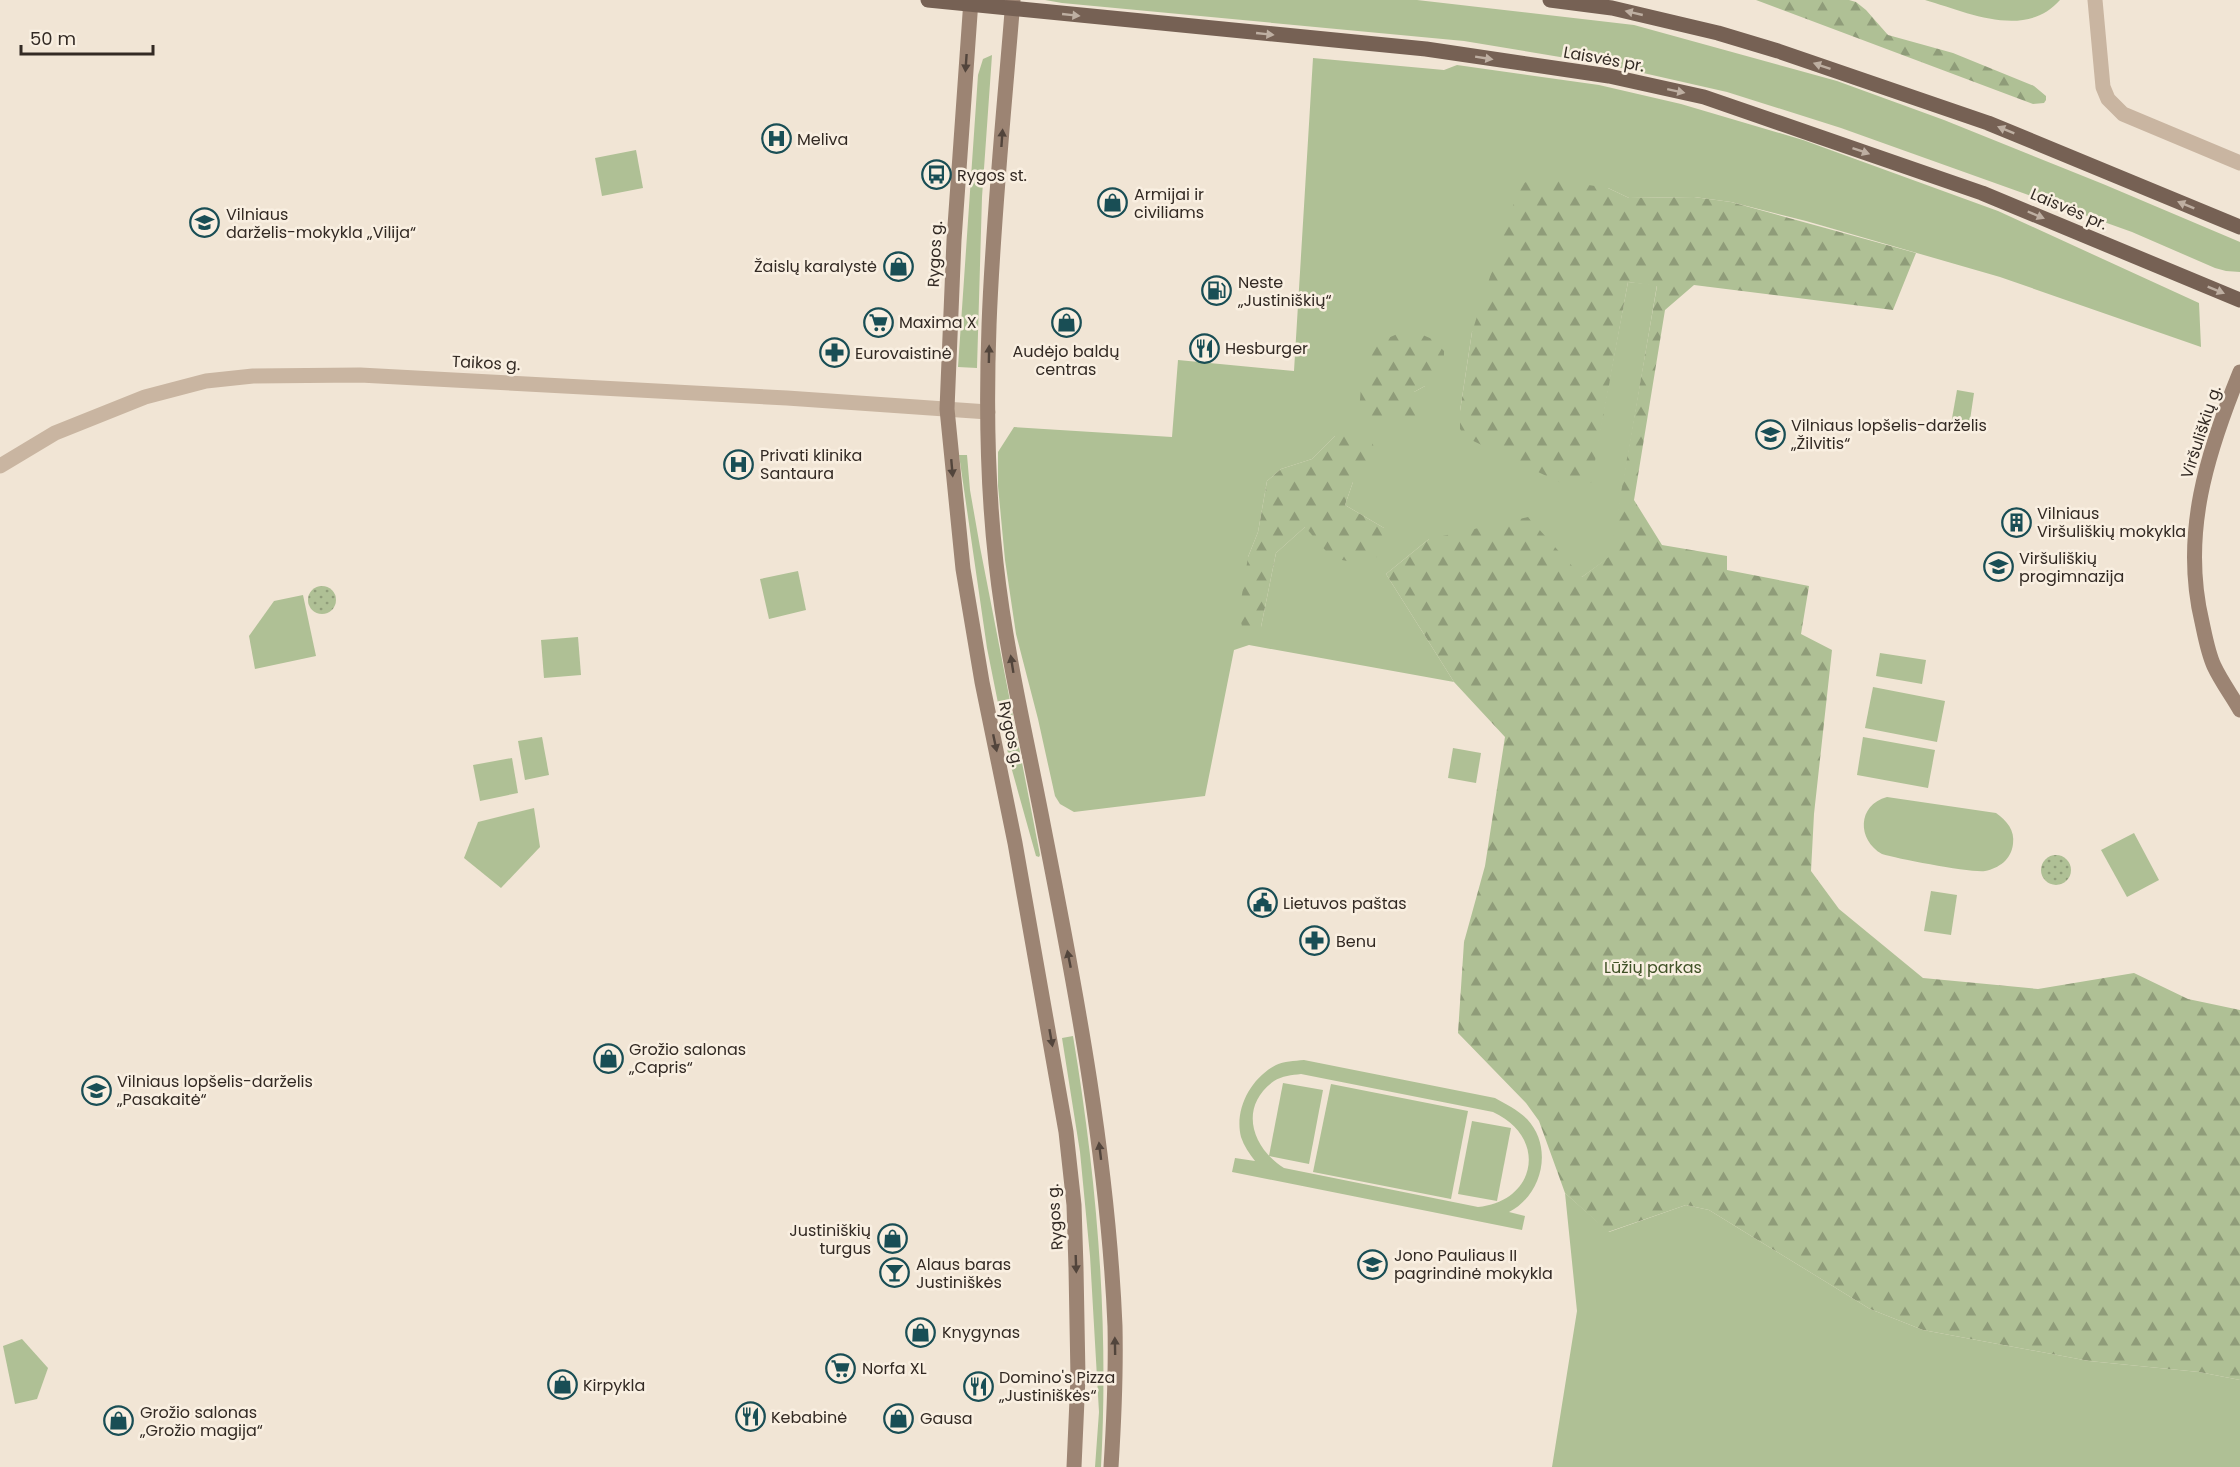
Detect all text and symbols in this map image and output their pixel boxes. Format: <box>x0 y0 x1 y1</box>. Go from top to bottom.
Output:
one-way arrow <box>1625 8 1643 18</box>
one-way arrow <box>1061 10 1080 20</box>
scale bar <box>21 18 153 56</box>
text: 50 m <box>30 26 76 51</box>
one-way arrow <box>1255 29 1274 39</box>
street label: Laisvės pr. <box>1562 41 1646 77</box>
one-way arrow <box>962 53 971 72</box>
one-way arrow <box>1475 53 1494 62</box>
one-way arrow <box>1813 60 1831 70</box>
one-way arrow <box>1667 87 1686 96</box>
hospital icon: Meliva <box>760 123 792 155</box>
one-way arrow <box>1996 125 2014 135</box>
place label: Meliva <box>797 128 848 151</box>
one-way arrow <box>997 128 1006 147</box>
one-way arrow <box>1852 147 1870 157</box>
bus stop icon: Rygos st. <box>920 159 952 191</box>
place label: Rygos st. <box>957 164 1027 187</box>
street label: Laisvės pr. <box>2027 182 2111 236</box>
place label: Armijai ir civiliams <box>1134 183 1204 224</box>
shop icon: Armijai ir civiliams <box>1097 187 1129 219</box>
one-way arrow <box>2177 200 2195 209</box>
place label: Vilniaus darželis-mokykla „Vilija“ <box>226 203 416 244</box>
school or university icon: Vilniaus darželis-mokykla „Vilija“ <box>189 207 221 239</box>
one-way arrow <box>2028 210 2046 220</box>
street label: Rygos g. <box>922 220 948 288</box>
shop icon: Žaislų karalystė <box>882 250 914 282</box>
place label: Žaislų karalystė <box>754 255 877 278</box>
place label: Neste „Justiniškių“ <box>1237 271 1331 312</box>
fuel station icon: Neste „Justiniškių“ <box>1201 275 1233 307</box>
one-way arrow <box>2208 285 2226 295</box>
supermarket icon: Maxima X <box>862 306 894 338</box>
shop icon: Audėjo baldų centras <box>1050 307 1082 339</box>
place label: Maxima X <box>899 311 977 334</box>
restaurant icon: Hesburger <box>1188 332 1220 364</box>
pharmacy icon: Eurovaistinė <box>818 337 850 369</box>
place label: Hesburger <box>1225 337 1308 360</box>
place label: Audėjo baldų centras <box>1013 340 1119 381</box>
place label: Eurovaistinė <box>855 342 952 365</box>
one-way arrow <box>984 344 994 363</box>
street label: Taikos g. <box>451 350 521 376</box>
street label: Viršuliškių g. <box>2175 383 2227 481</box>
place label: Vilniaus lopšelis-darželis „Žilvitis“ <box>1790 414 1987 455</box>
school or university icon: Vilniaus lopšelis-darželis „Žilvitis“ <box>1754 418 1786 450</box>
place label: Privati klinika Santaura <box>760 444 862 485</box>
hospital icon: Privati klinika Santaura <box>723 448 755 480</box>
one-way arrow <box>947 458 956 477</box>
place label: Vilniaus Viršuliškių mokykla <box>2037 502 2186 543</box>
building icon: Vilniaus Viršuliškių mokykla <box>2000 506 2032 538</box>
place label: Viršuliškių progimnazija <box>2019 547 2124 588</box>
school or university icon: Viršuliškių progimnazija <box>1982 551 2014 583</box>
one-way arrow <box>1007 655 1016 674</box>
street label: Rygos g. <box>993 699 1029 769</box>
one-way arrow <box>990 734 1000 752</box>
public building icon: Lietuvos paštas <box>1246 887 1278 919</box>
place label: Lietuvos paštas <box>1283 892 1407 915</box>
pharmacy icon: Benu <box>1299 925 1331 957</box>
place label: Benu <box>1336 930 1376 953</box>
one-way arrow <box>1064 949 1073 968</box>
park label: Lūžių parkas <box>1604 956 1702 979</box>
one-way arrow <box>1047 1028 1056 1047</box>
place label: Grožio salonas „Capris“ <box>628 1038 746 1079</box>
shop icon: Grožio salonas „Capris“ <box>592 1042 624 1074</box>
place label: Vilniaus lopšelis-darželis „Pasakaitė“ <box>116 1070 313 1111</box>
school or university icon: Vilniaus lopšelis-darželis „Pasakaitė“ <box>80 1074 112 1106</box>
one-way arrow <box>1095 1142 1104 1161</box>
street label: Rygos g. <box>1041 1183 1069 1251</box>
place label: Justiniškių turgus <box>789 1219 871 1260</box>
shop icon: Justiniškių turgus <box>876 1223 908 1255</box>
place label: Jono Pauliaus II pagrindinė mokykla <box>1394 1244 1553 1285</box>
school or university icon: Jono Pauliaus II pagrindinė mokykla <box>1357 1248 1389 1280</box>
place label: Alaus baras Justiniškės <box>916 1253 1011 1294</box>
one-way arrow <box>1071 1254 1080 1273</box>
bar icon: Alaus baras Justiniškės <box>879 1257 911 1289</box>
shop icon: Knygynas <box>905 1316 937 1348</box>
place label: Knygynas <box>942 1321 1020 1344</box>
one-way arrow <box>1110 1336 1120 1355</box>
supermarket icon: Norfa XL <box>825 1352 857 1384</box>
place label: Norfa XL <box>862 1357 927 1380</box>
place label: Domino's Pizza „Justiniškės“ <box>998 1366 1115 1407</box>
shop icon: Kirpykla <box>546 1369 578 1401</box>
restaurant icon: Domino's Pizza „Justiniškės“ <box>962 1370 994 1402</box>
place label: Kirpykla <box>583 1374 645 1397</box>
place label: Grožio salonas „Grožio magija“ <box>139 1401 263 1442</box>
restaurant icon: Kebabinė <box>734 1401 766 1433</box>
shop icon: Gausa <box>883 1402 915 1434</box>
shop icon: Grožio salonas „Grožio magija“ <box>103 1405 135 1437</box>
place label: Kebabinė <box>771 1406 847 1429</box>
place label: Gausa <box>920 1407 973 1430</box>

